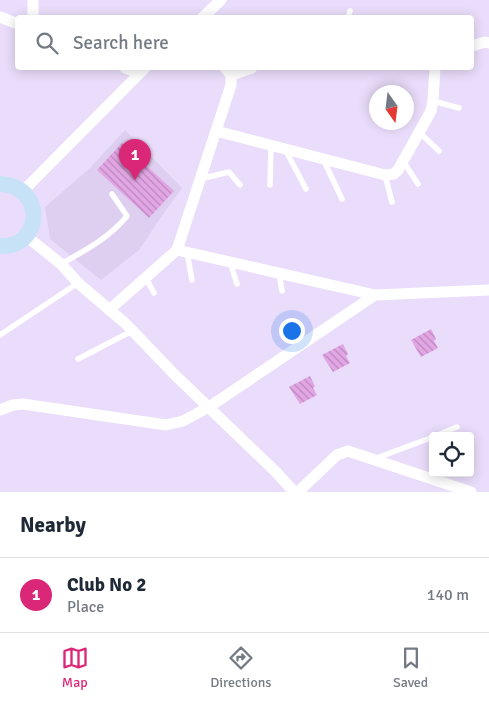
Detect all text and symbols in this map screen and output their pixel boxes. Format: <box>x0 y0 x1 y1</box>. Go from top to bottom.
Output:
search box <box>15 15 474 70</box>
icon: search <box>33 29 61 57</box>
text: Search here <box>73 31 169 55</box>
north arrow <box>369 85 414 130</box>
pin: 1 <box>119 139 151 180</box>
your location <box>279 318 305 344</box>
map controls <box>429 432 474 477</box>
button: locate <box>429 432 474 477</box>
text: Nearby <box>20 512 86 538</box>
text: Club No 2 <box>67 573 147 597</box>
text: 1 <box>32 585 40 605</box>
text: 140 m <box>427 585 469 605</box>
text: Place <box>67 597 104 617</box>
tab: Map <box>61 644 89 691</box>
tab: Directions <box>210 644 271 691</box>
tab: Saved <box>393 644 428 691</box>

